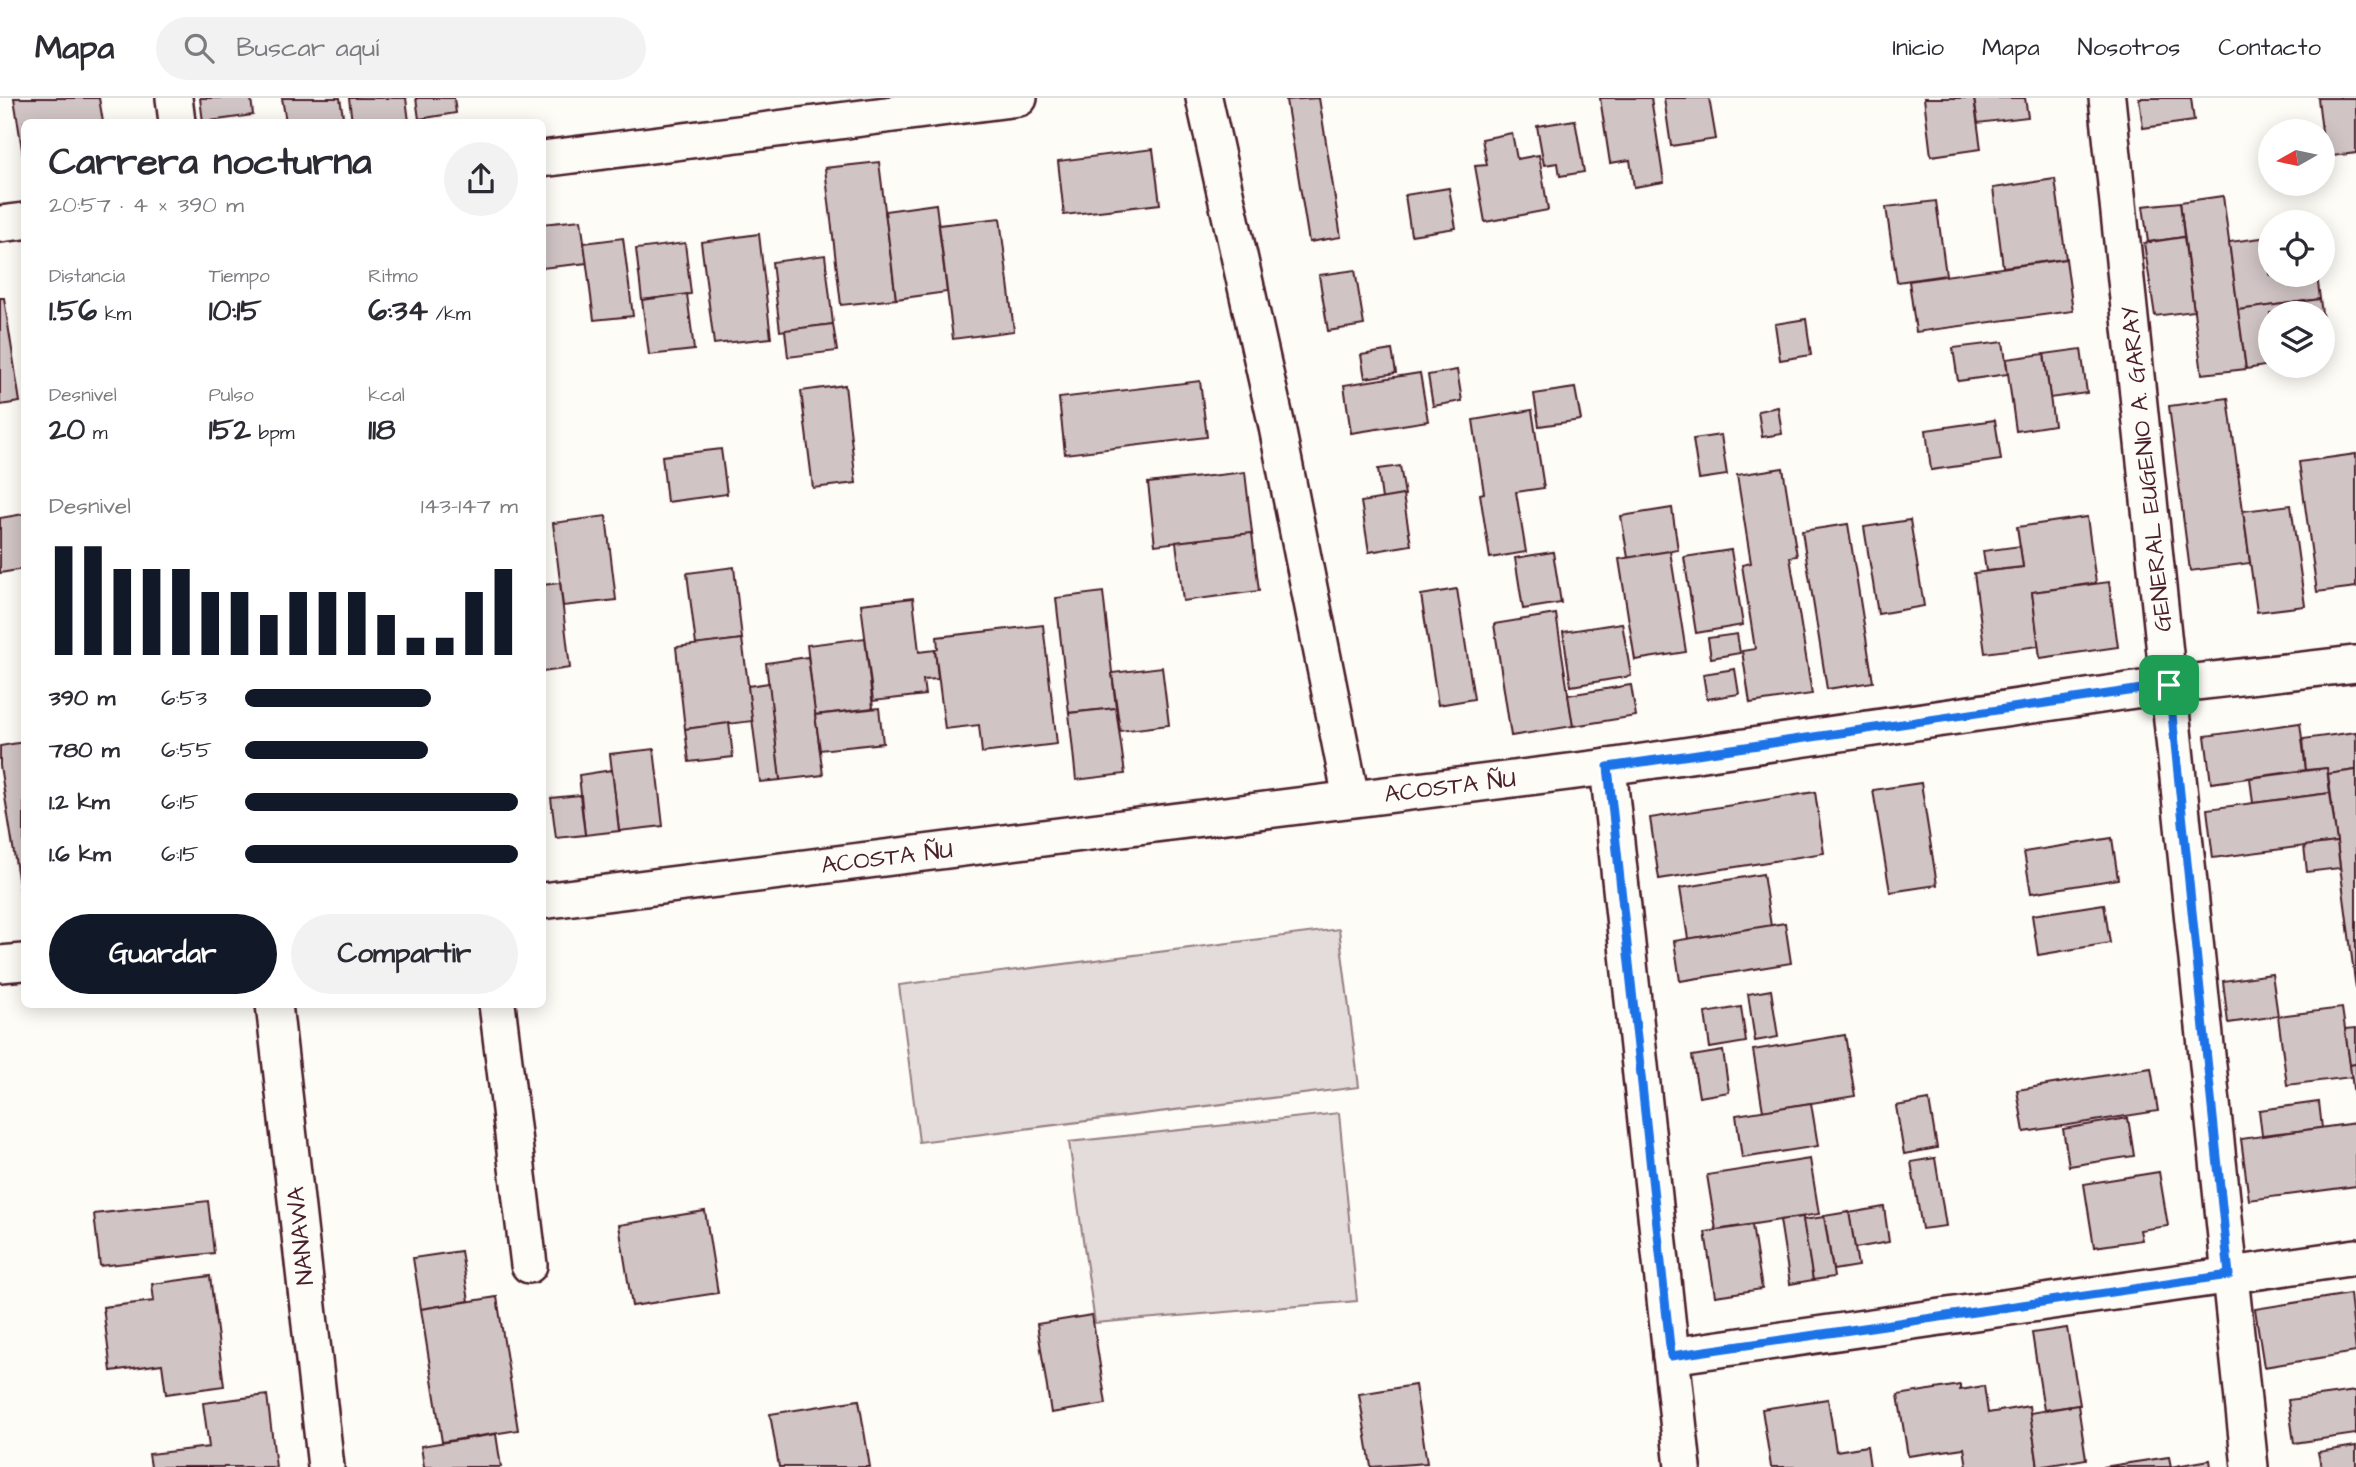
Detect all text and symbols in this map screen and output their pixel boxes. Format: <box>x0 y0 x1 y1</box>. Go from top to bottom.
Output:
search box <box>156 17 646 80</box>
text: Mapa <box>35 25 114 71</box>
icon: search <box>180 29 218 67</box>
text: Buscar aquí <box>236 30 379 66</box>
text: Inicio <box>1892 31 1944 65</box>
text: Mapa <box>1982 31 2040 65</box>
text: Nosotros <box>2078 31 2180 65</box>
text: Contacto <box>2218 31 2321 65</box>
north arrow <box>2258 119 2334 196</box>
map controls <box>2258 119 2335 378</box>
text: Carrera nocturna <box>49 137 372 189</box>
button: share <box>444 142 518 216</box>
text: 20:57 · 4 × 390 m <box>49 189 244 221</box>
button: locate <box>2258 210 2335 287</box>
text: Distancia <box>49 263 125 290</box>
text: Tiempo <box>209 263 270 290</box>
text: Ritmo <box>368 263 418 290</box>
text: 1.56 <box>49 290 97 332</box>
text: 10:15 <box>209 290 262 332</box>
text: 6:34 <box>368 290 428 332</box>
text: km <box>97 301 131 328</box>
text: /km <box>428 301 471 328</box>
button: layers <box>2258 301 2335 378</box>
street label: GENERAL EUGENIO A. GARAY <box>2113 304 2181 633</box>
text: Desnivel <box>49 382 117 409</box>
text: Pulso <box>209 382 254 409</box>
text: kcal <box>368 382 405 409</box>
text: 20 <box>49 409 85 451</box>
text: 152 <box>209 409 251 451</box>
text: 118 <box>368 409 395 451</box>
text: m <box>85 420 108 447</box>
text: bpm <box>251 420 295 447</box>
text: Desnivel <box>49 490 131 522</box>
text: 143–147 m <box>421 490 518 522</box>
pin <box>2139 655 2199 715</box>
icon: arrive <box>2150 666 2188 704</box>
text: 390 m <box>49 682 115 714</box>
text: 6:53 <box>161 682 207 714</box>
text: 780 m <box>49 734 120 766</box>
text: 6:55 <box>161 734 212 766</box>
street label: ACOSTA ÑU <box>1382 762 1518 812</box>
text: 1.2 km <box>49 786 110 818</box>
text: 6:15 <box>161 786 199 818</box>
street label: ACOSTA ÑU <box>819 833 955 883</box>
text: 1.6 km <box>49 838 111 870</box>
text: 6:15 <box>161 838 199 870</box>
button: Guardar <box>49 914 277 994</box>
button: Compartir <box>291 914 518 994</box>
street label: NANAWA <box>279 1185 323 1287</box>

